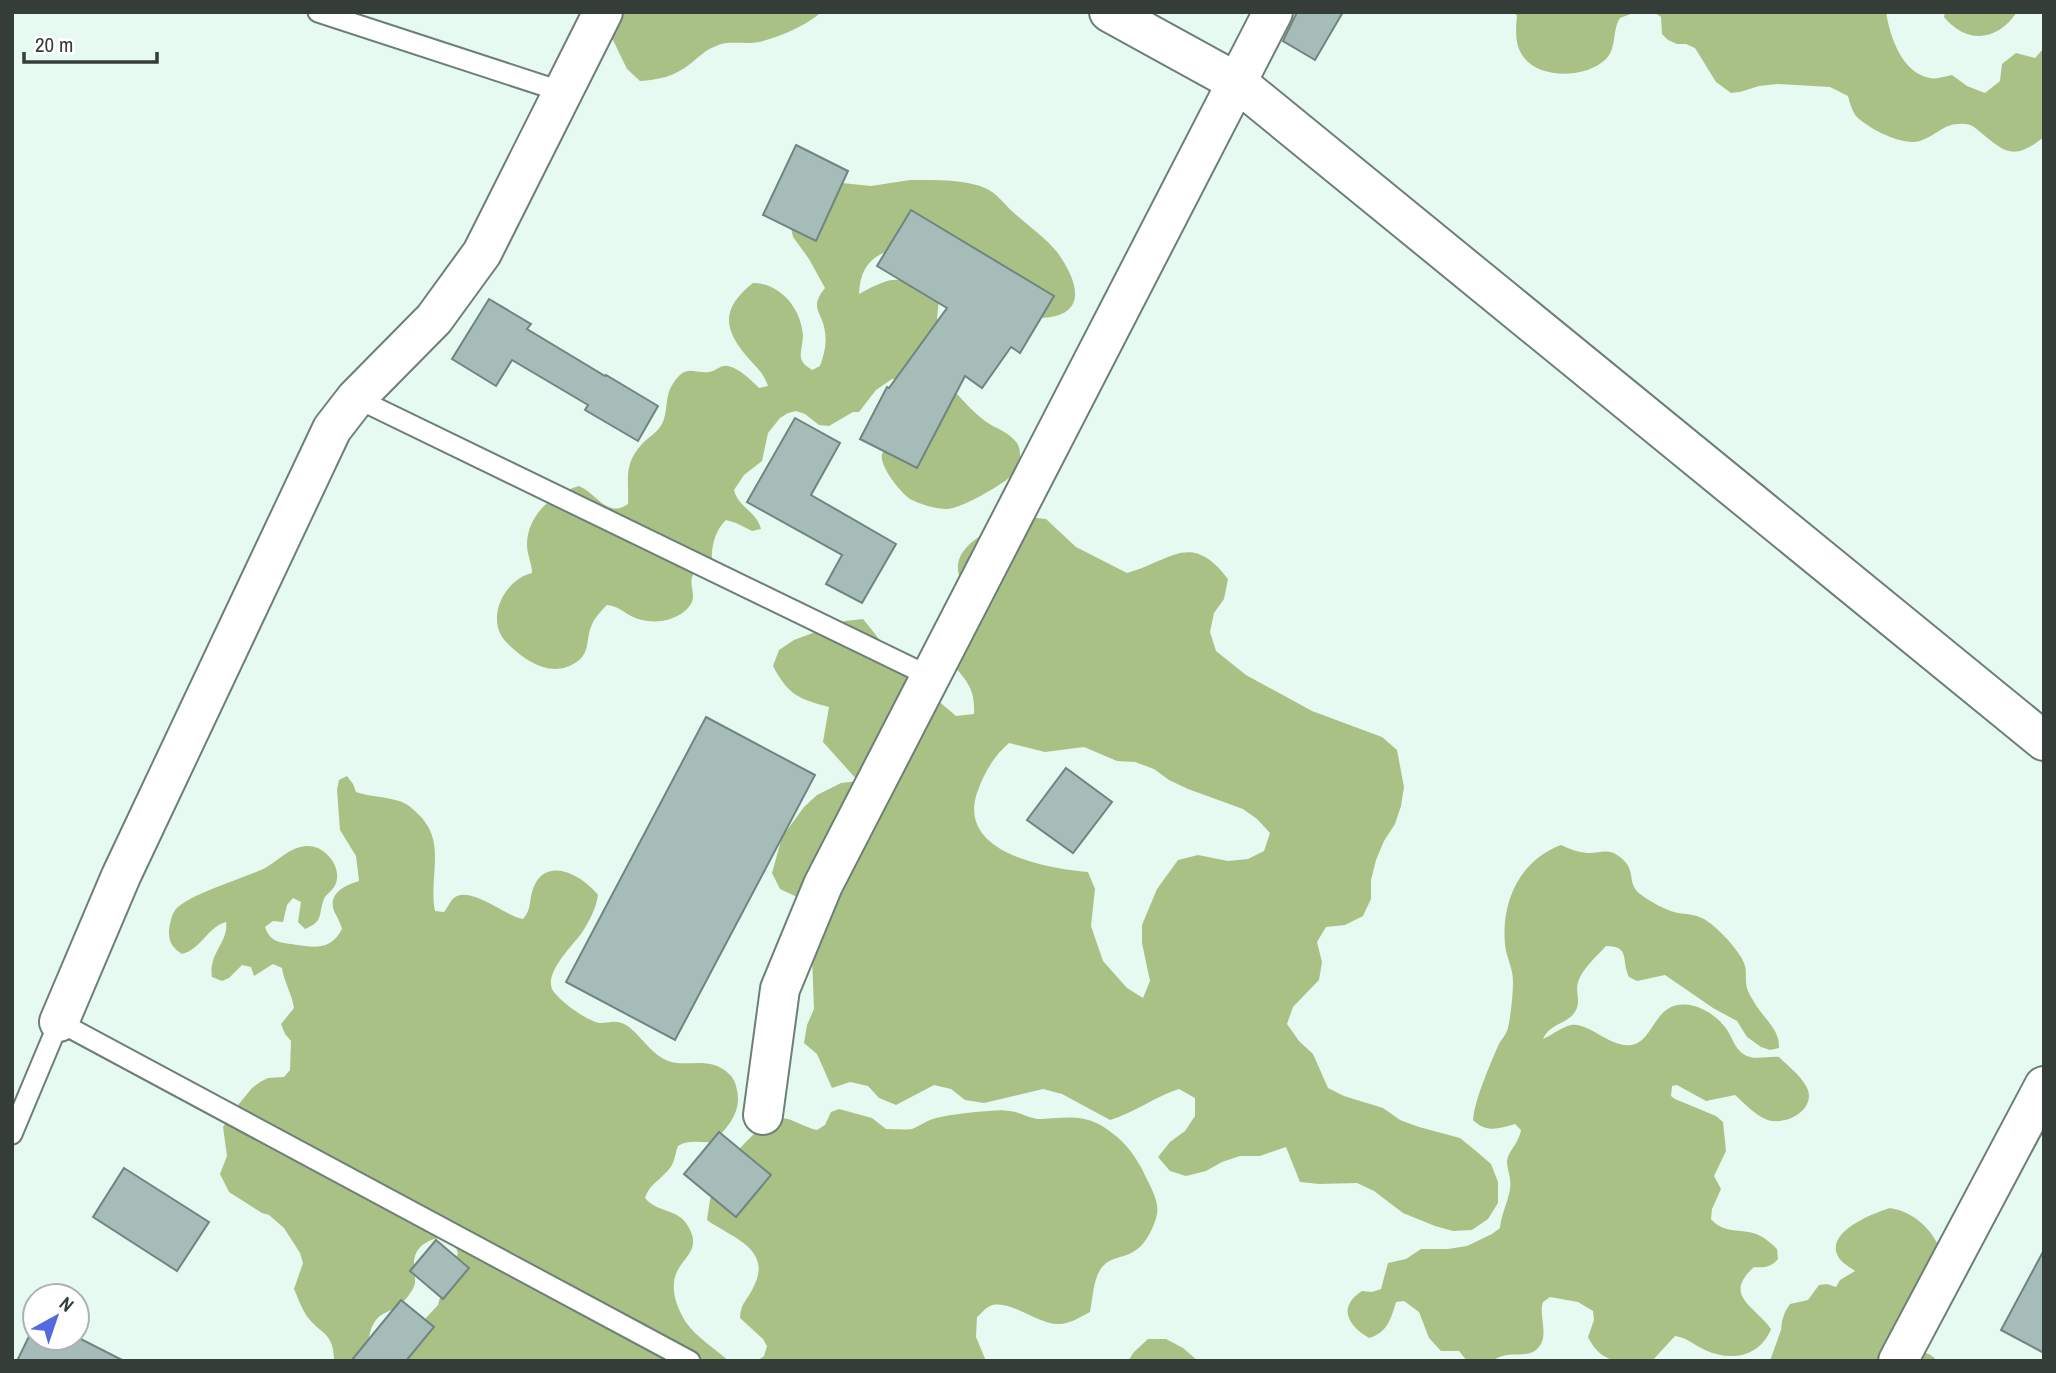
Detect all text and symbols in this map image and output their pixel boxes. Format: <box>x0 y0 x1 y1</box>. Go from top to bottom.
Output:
scale bar <box>24 21 158 65</box>
text: 20 m <box>35 30 73 59</box>
north arrow <box>21 1282 91 1352</box>
text: N <box>54 1290 80 1318</box>

